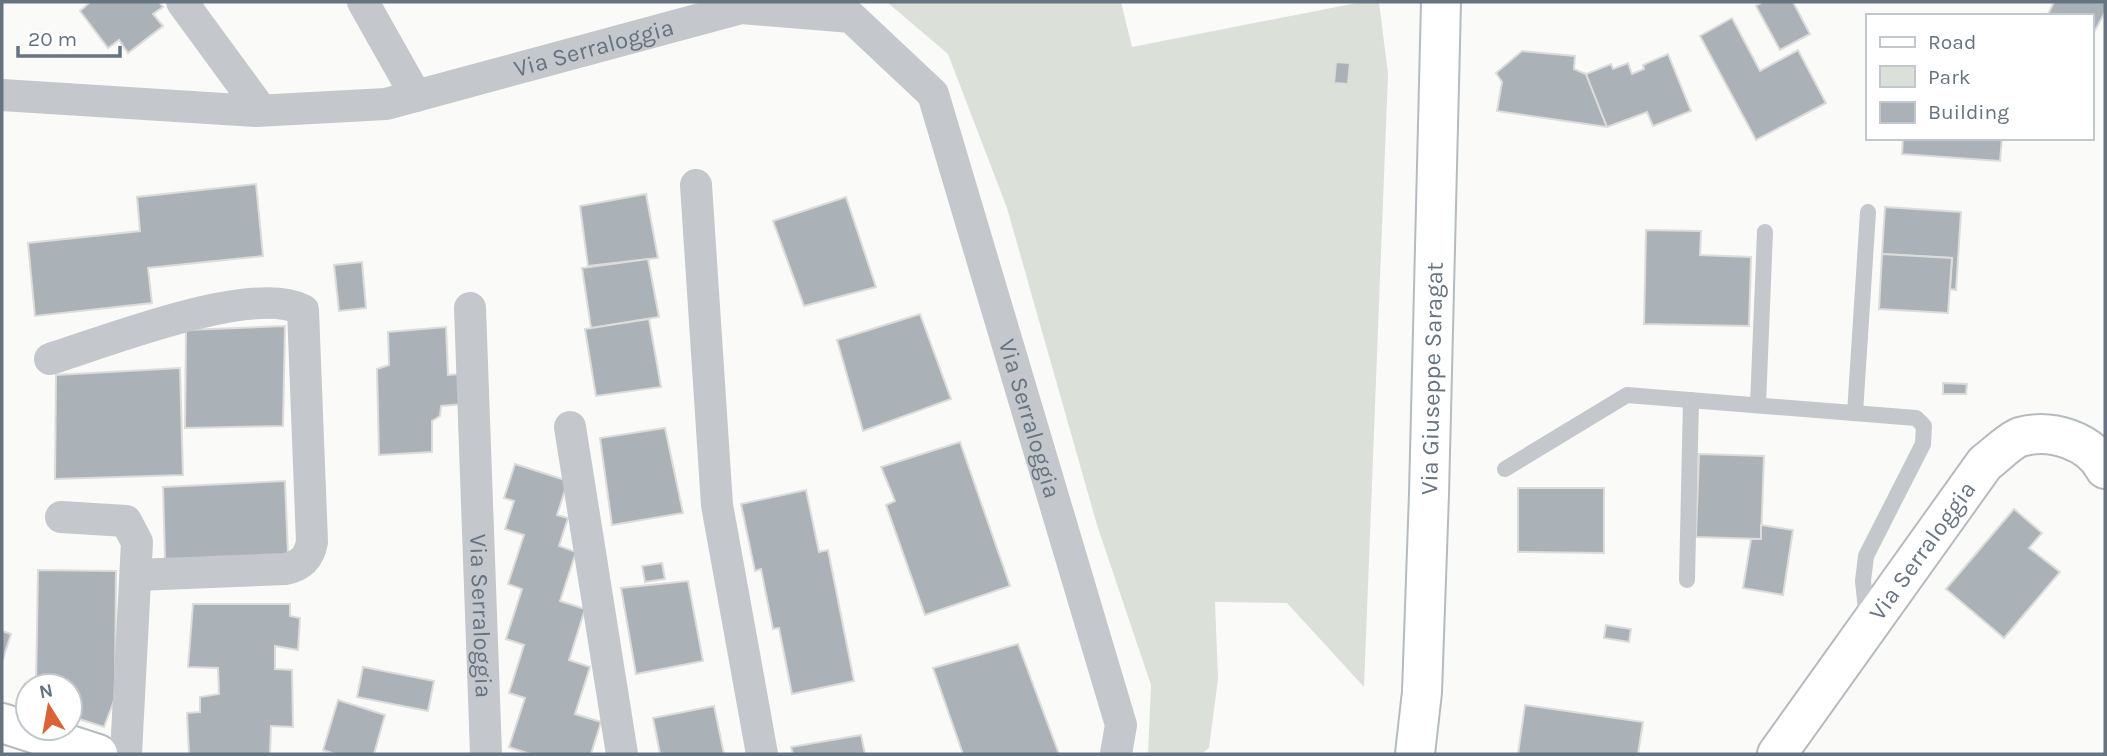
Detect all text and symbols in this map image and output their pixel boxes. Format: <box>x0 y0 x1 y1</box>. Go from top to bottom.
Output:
street label: Via Serraloggia <box>511 13 677 83</box>
scale bar <box>18 14 119 58</box>
legend <box>1866 14 2093 140</box>
text: 20 m <box>28 27 77 51</box>
text: Road <box>1928 30 1976 54</box>
text: Park <box>1928 65 1971 89</box>
text: Building <box>1928 100 2009 124</box>
street label: Via Giuseppe Saragat <box>1415 262 1449 495</box>
street label: Via Serraloggia <box>993 336 1067 501</box>
street label: Via Serraloggia <box>1863 476 1982 626</box>
street label: Via Serraloggia <box>464 533 498 698</box>
north arrow <box>14 672 84 742</box>
text: N <box>37 679 55 703</box>

